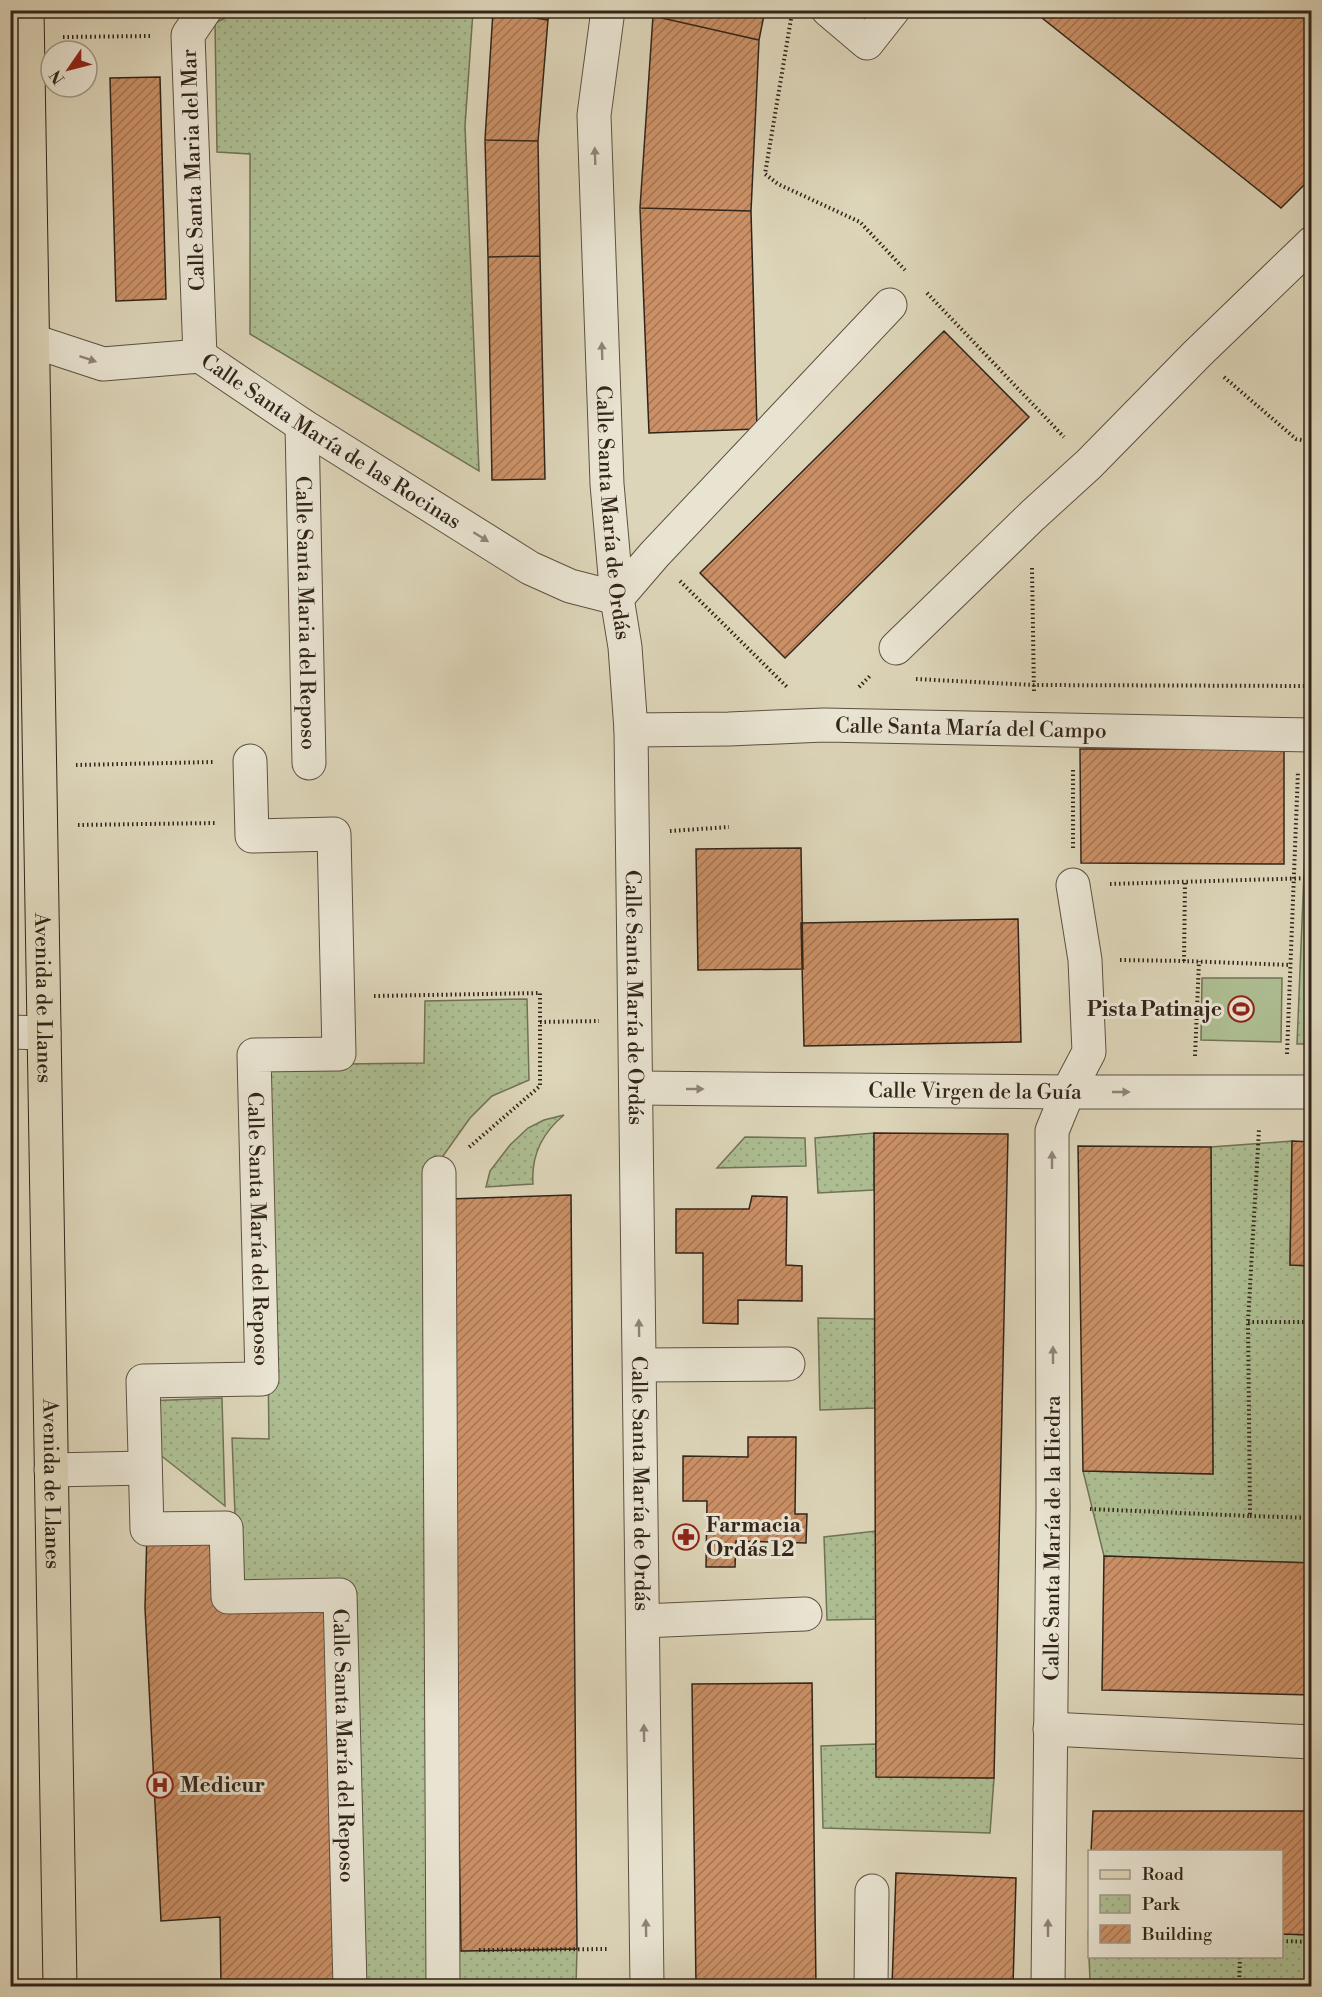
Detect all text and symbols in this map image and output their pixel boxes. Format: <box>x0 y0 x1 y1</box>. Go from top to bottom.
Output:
north arrow <box>39 39 99 99</box>
street label: Calle Santa Maria del Mar <box>177 48 211 291</box>
text: N <box>46 66 69 88</box>
one-way arrow <box>591 146 600 165</box>
one-way arrow <box>598 341 607 360</box>
street label: Calle Santa María de las Rocinas <box>196 348 465 535</box>
one-way arrow <box>79 355 97 364</box>
street label: Calle Santa María de Ordás <box>590 385 636 642</box>
street label: Calle Santa Maria del Reposo <box>289 476 321 750</box>
one-way arrow <box>473 531 489 542</box>
street label: Calle Santa María del Campo <box>835 713 1107 745</box>
street label: Calle Santa María de Ordás <box>619 870 648 1125</box>
street label: Avenida de Llanes <box>28 911 57 1083</box>
sports icon: Pista Patinaje <box>1226 994 1256 1024</box>
place label: Pista Patinaje <box>1087 997 1222 1023</box>
street label: Calle Virgen de la Guía <box>868 1078 1082 1106</box>
one-way arrow <box>686 1084 705 1094</box>
one-way arrow <box>1112 1087 1131 1097</box>
street label: Calle Santa María del Reposo <box>241 1092 274 1366</box>
one-way arrow <box>1047 1151 1057 1170</box>
one-way arrow <box>634 1319 644 1338</box>
one-way arrow <box>1048 1346 1058 1365</box>
street label: Calle Santa María de Ordás <box>625 1356 654 1611</box>
street label: Calle Santa María de la Hiedra <box>1039 1395 1067 1681</box>
street label: Avenida de Llanes <box>36 1397 65 1569</box>
place label: Farmacia Ordás 12 <box>706 1513 801 1563</box>
pharmacy icon: Farmacia Ordás 12 <box>671 1522 701 1552</box>
street label: Calle Santa María del Reposo <box>326 1608 359 1883</box>
one-way arrow <box>639 1724 649 1743</box>
hospital icon: Medicur <box>145 1770 175 1800</box>
place label: Medicur <box>180 1773 265 1799</box>
legend <box>1088 1850 1283 1958</box>
text: Road <box>1142 1863 1185 1886</box>
text: Park <box>1142 1893 1181 1916</box>
one-way arrow <box>641 1919 651 1938</box>
one-way arrow <box>1043 1919 1053 1938</box>
text: Building <box>1141 1923 1213 1946</box>

